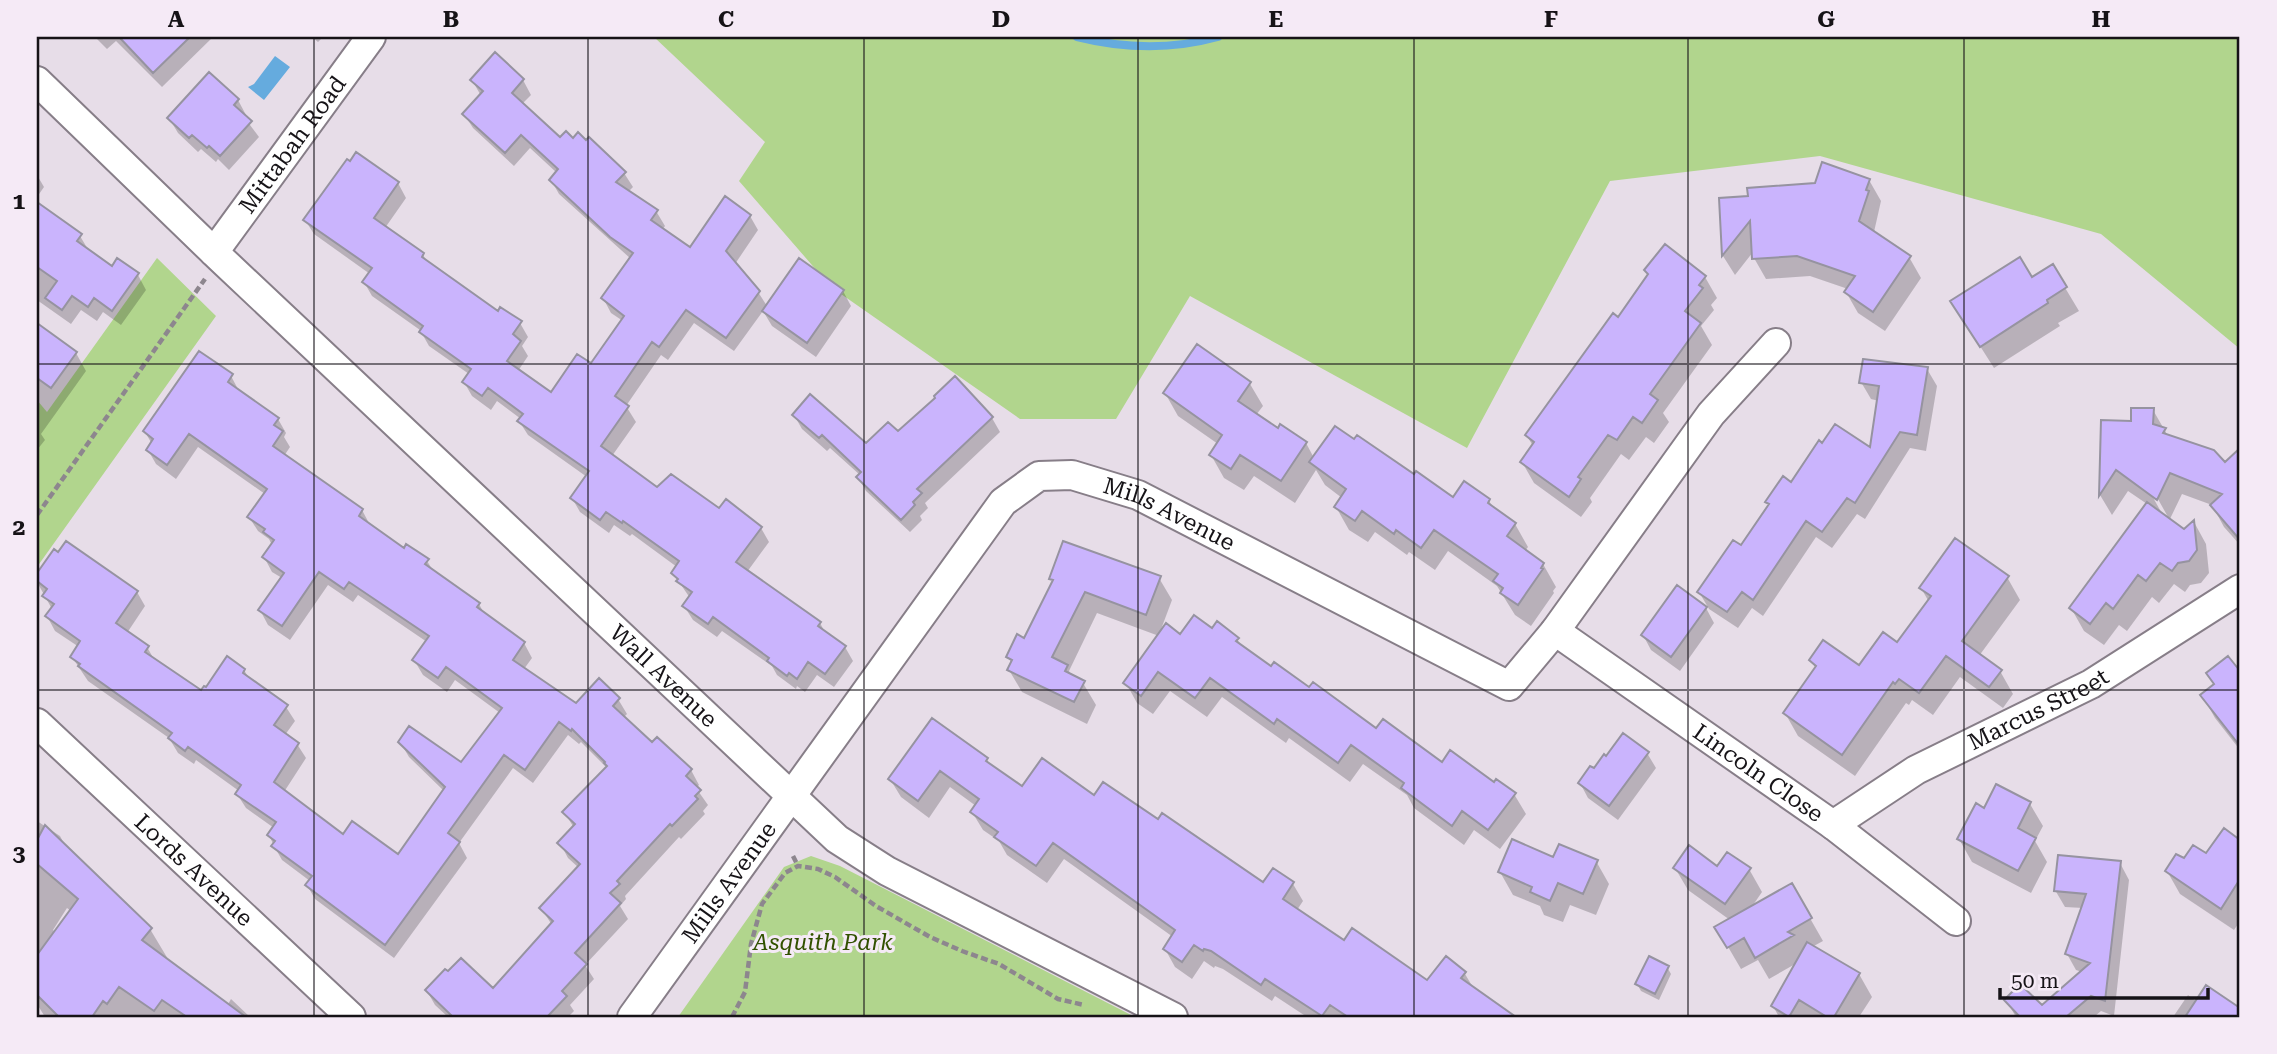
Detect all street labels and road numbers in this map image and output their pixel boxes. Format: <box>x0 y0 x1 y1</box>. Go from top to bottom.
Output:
street label: Mittabah Road <box>233 70 352 219</box>
street label: Mills Avenue <box>1100 472 1240 556</box>
street label: Wall Avenue <box>604 619 723 733</box>
street label: Marcus Street <box>1964 663 2114 756</box>
street label: Lincoln Close <box>1688 718 1829 828</box>
street label: Lords Avenue <box>129 808 259 932</box>
street label: Mills Avenue <box>676 817 782 948</box>

